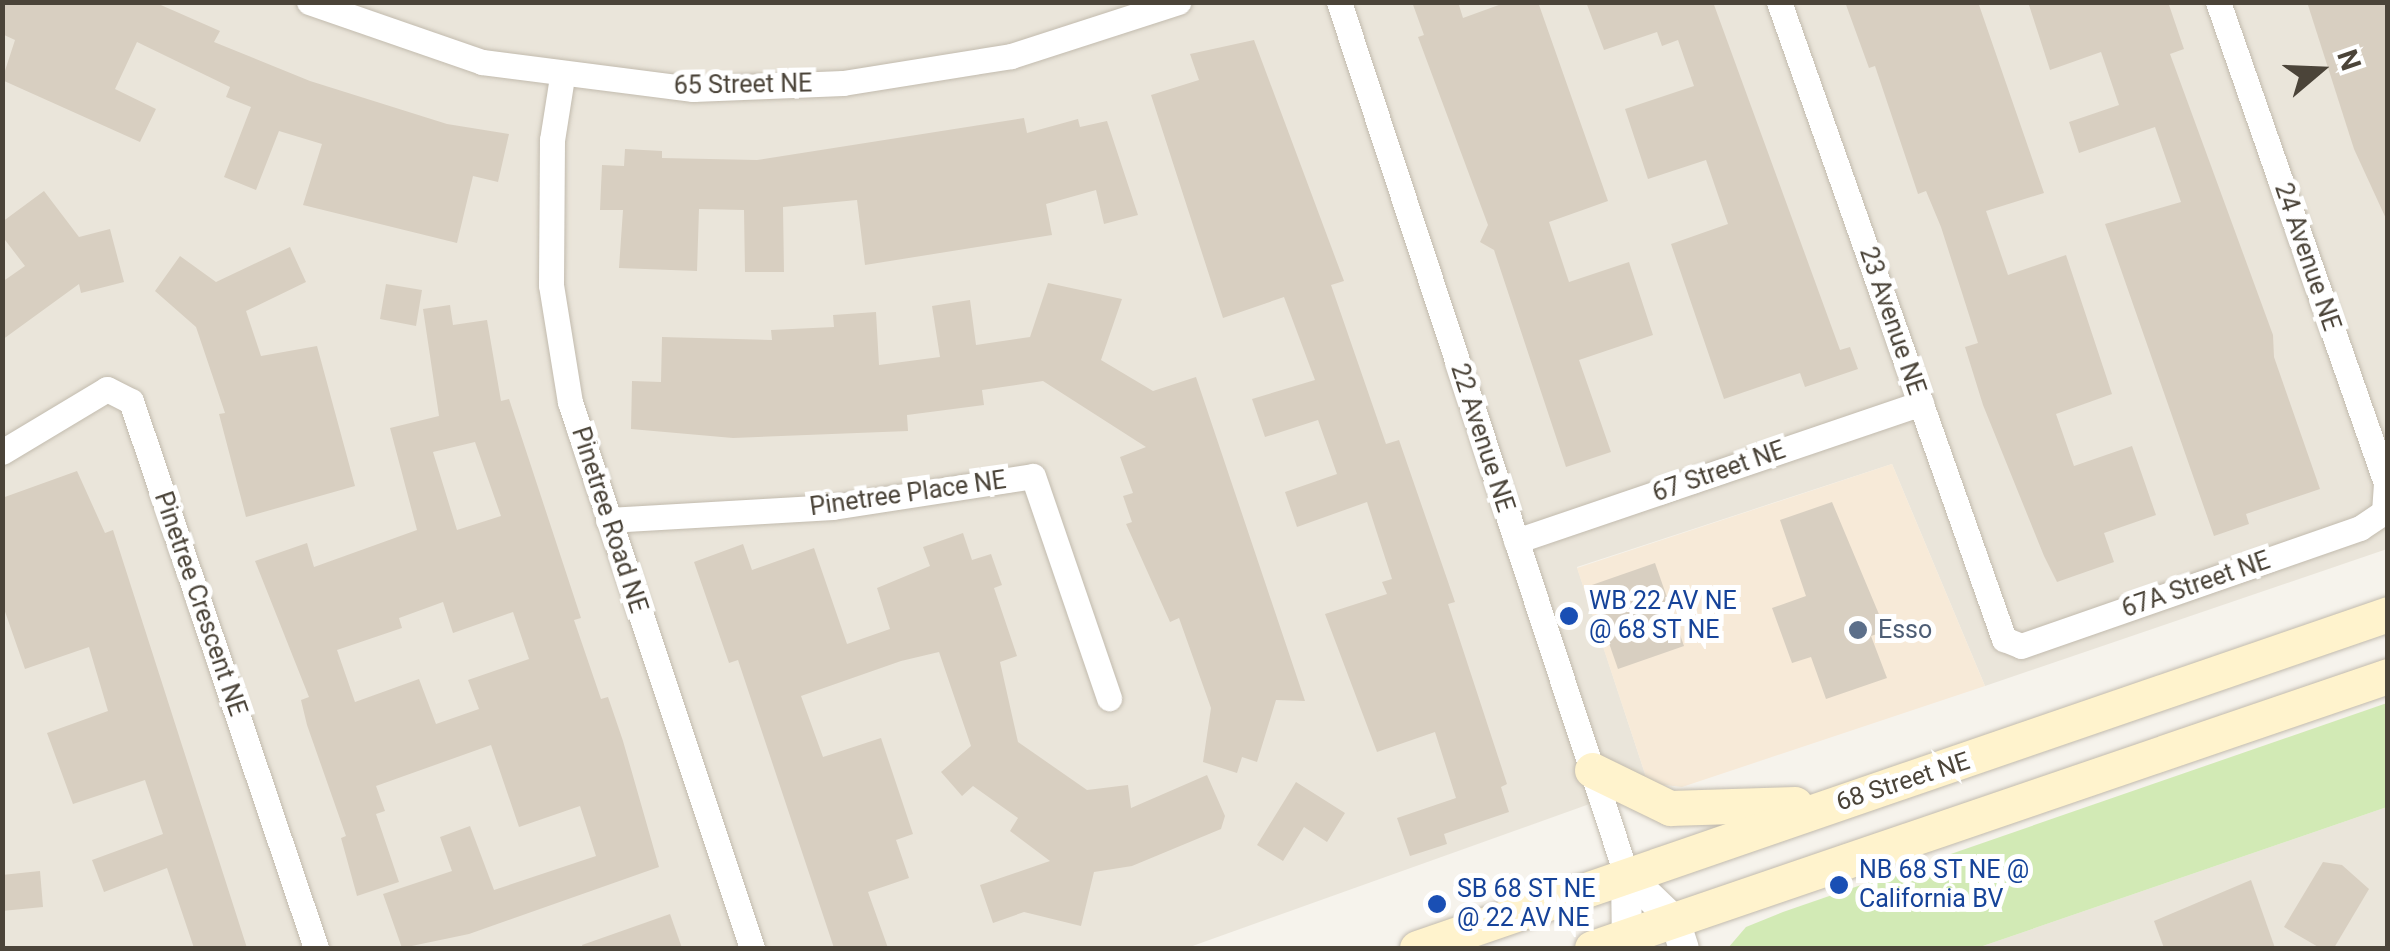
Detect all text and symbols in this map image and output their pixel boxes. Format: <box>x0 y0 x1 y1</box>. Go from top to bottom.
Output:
north arrow <box>2270 20 2370 120</box>
text: N <box>2330 45 2368 75</box>
street label: 65 Street NE <box>673 69 813 101</box>
street label: 24 Avenue NE <box>2268 179 2346 335</box>
street label: 23 Avenue NE <box>1853 243 1931 399</box>
street label: 22 Avenue NE <box>1444 360 1520 516</box>
street label: Pinetree Road NE <box>565 423 653 617</box>
street label: 67 Street NE <box>1649 435 1789 509</box>
street label: Pinetree Place NE <box>808 465 1008 523</box>
street label: Pinetree Crescent NE <box>148 488 252 720</box>
street label: 67A Street NE <box>2118 546 2274 624</box>
place label: WB 22 AV NE @ 68 ST NE <box>1589 587 1737 646</box>
marker: WB 22 AV NE @ 68 ST NE <box>1558 605 1580 627</box>
place label: Esso <box>1878 615 1932 645</box>
marker: Esso <box>1847 619 1869 641</box>
street label: 68 Street NE <box>1833 746 1973 818</box>
place label: NB 68 ST NE @ California BV <box>1859 856 2030 915</box>
marker: NB 68 ST NE @ California BV <box>1828 874 1850 896</box>
place label: SB 68 ST NE @ 22 AV NE <box>1457 875 1596 934</box>
marker: SB 68 ST NE @ 22 AV NE <box>1426 893 1448 915</box>

